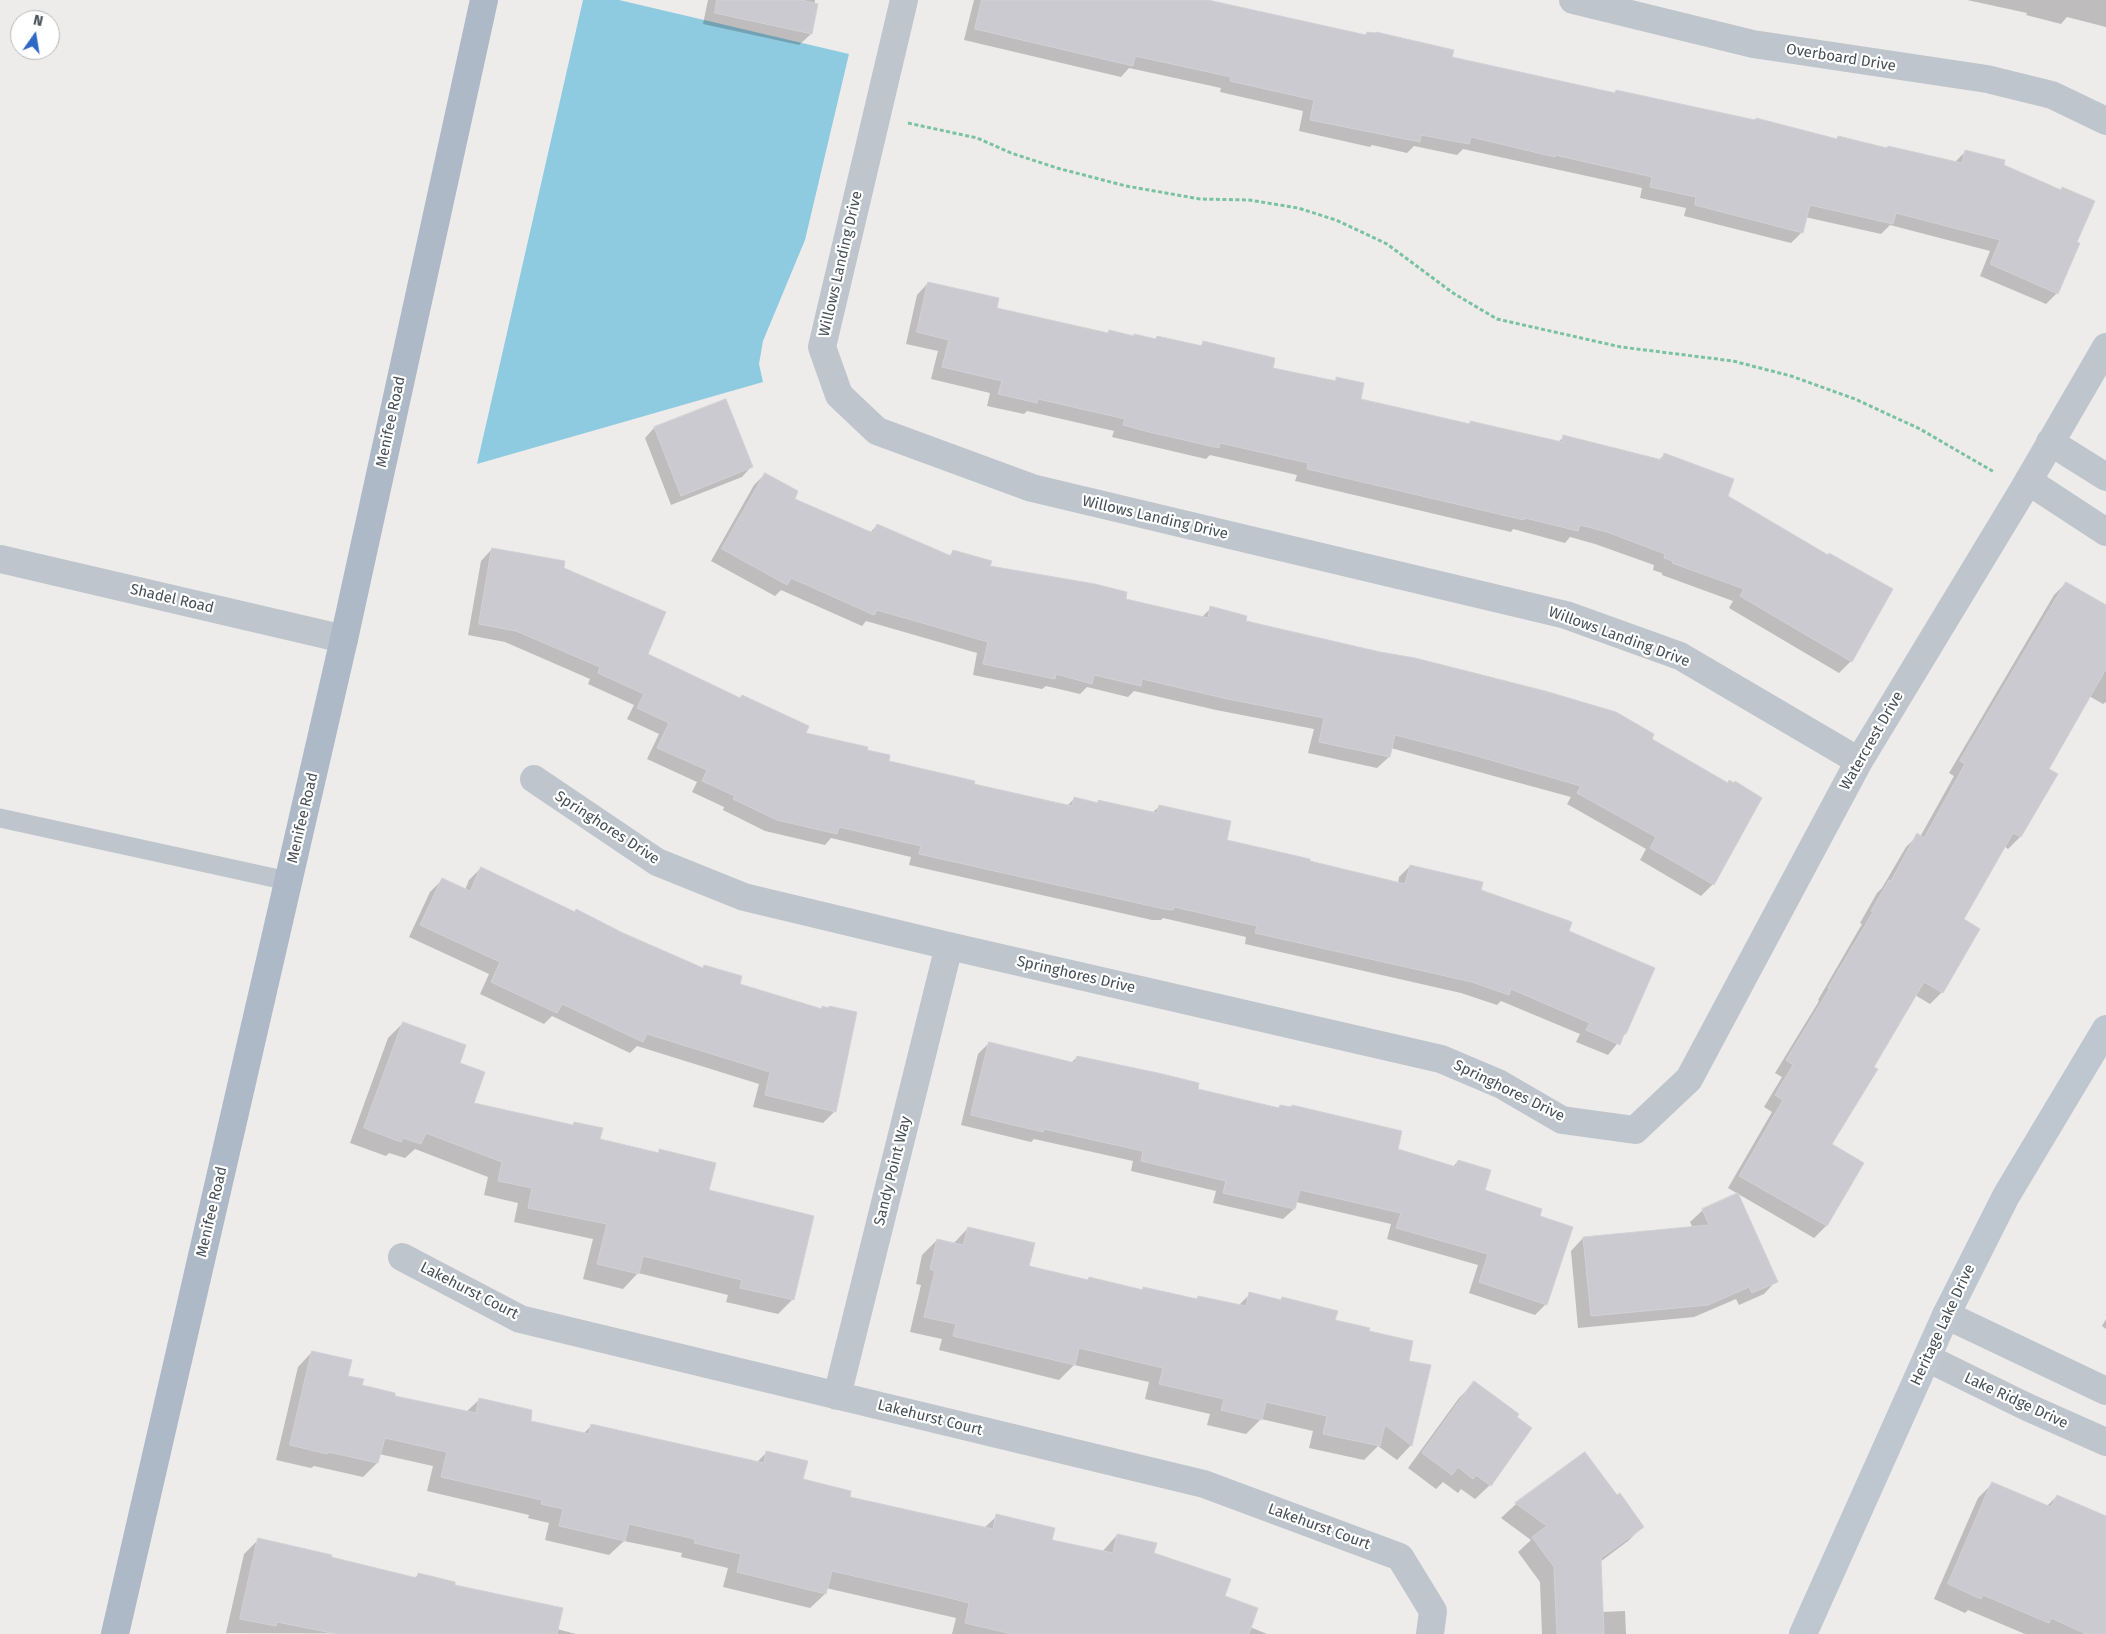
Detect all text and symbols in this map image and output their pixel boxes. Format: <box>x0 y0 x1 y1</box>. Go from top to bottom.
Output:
north arrow <box>10 10 60 60</box>
text: N <box>32 12 45 30</box>
street label: Overboard Drive <box>1785 40 1897 76</box>
street label: Willows Landing Drive <box>815 189 867 339</box>
street label: Menifee Road <box>373 375 409 469</box>
street label: Willows Landing Drive <box>1080 492 1230 544</box>
street label: Shadel Road <box>128 581 216 617</box>
street label: Willows Landing Drive <box>1546 603 1692 671</box>
street label: Watercrest Drive <box>1836 688 1908 794</box>
street label: Menifee Road <box>284 771 322 865</box>
street label: Springhores Drive <box>551 788 663 868</box>
street label: Springhores Drive <box>1015 953 1137 997</box>
street label: Springhores Drive <box>1451 1056 1567 1126</box>
street label: Sandy Point Way <box>871 1114 915 1228</box>
street label: Menifee Road <box>193 1165 231 1259</box>
street label: Lakehurst Court <box>417 1259 521 1323</box>
street label: Heritage Lake Drive <box>1907 1261 1979 1389</box>
street label: Lake Ridge Drive <box>1961 1369 2071 1433</box>
street label: Lakehurst Court <box>876 1396 984 1440</box>
street label: Lakehurst Court <box>1265 1500 1373 1554</box>

